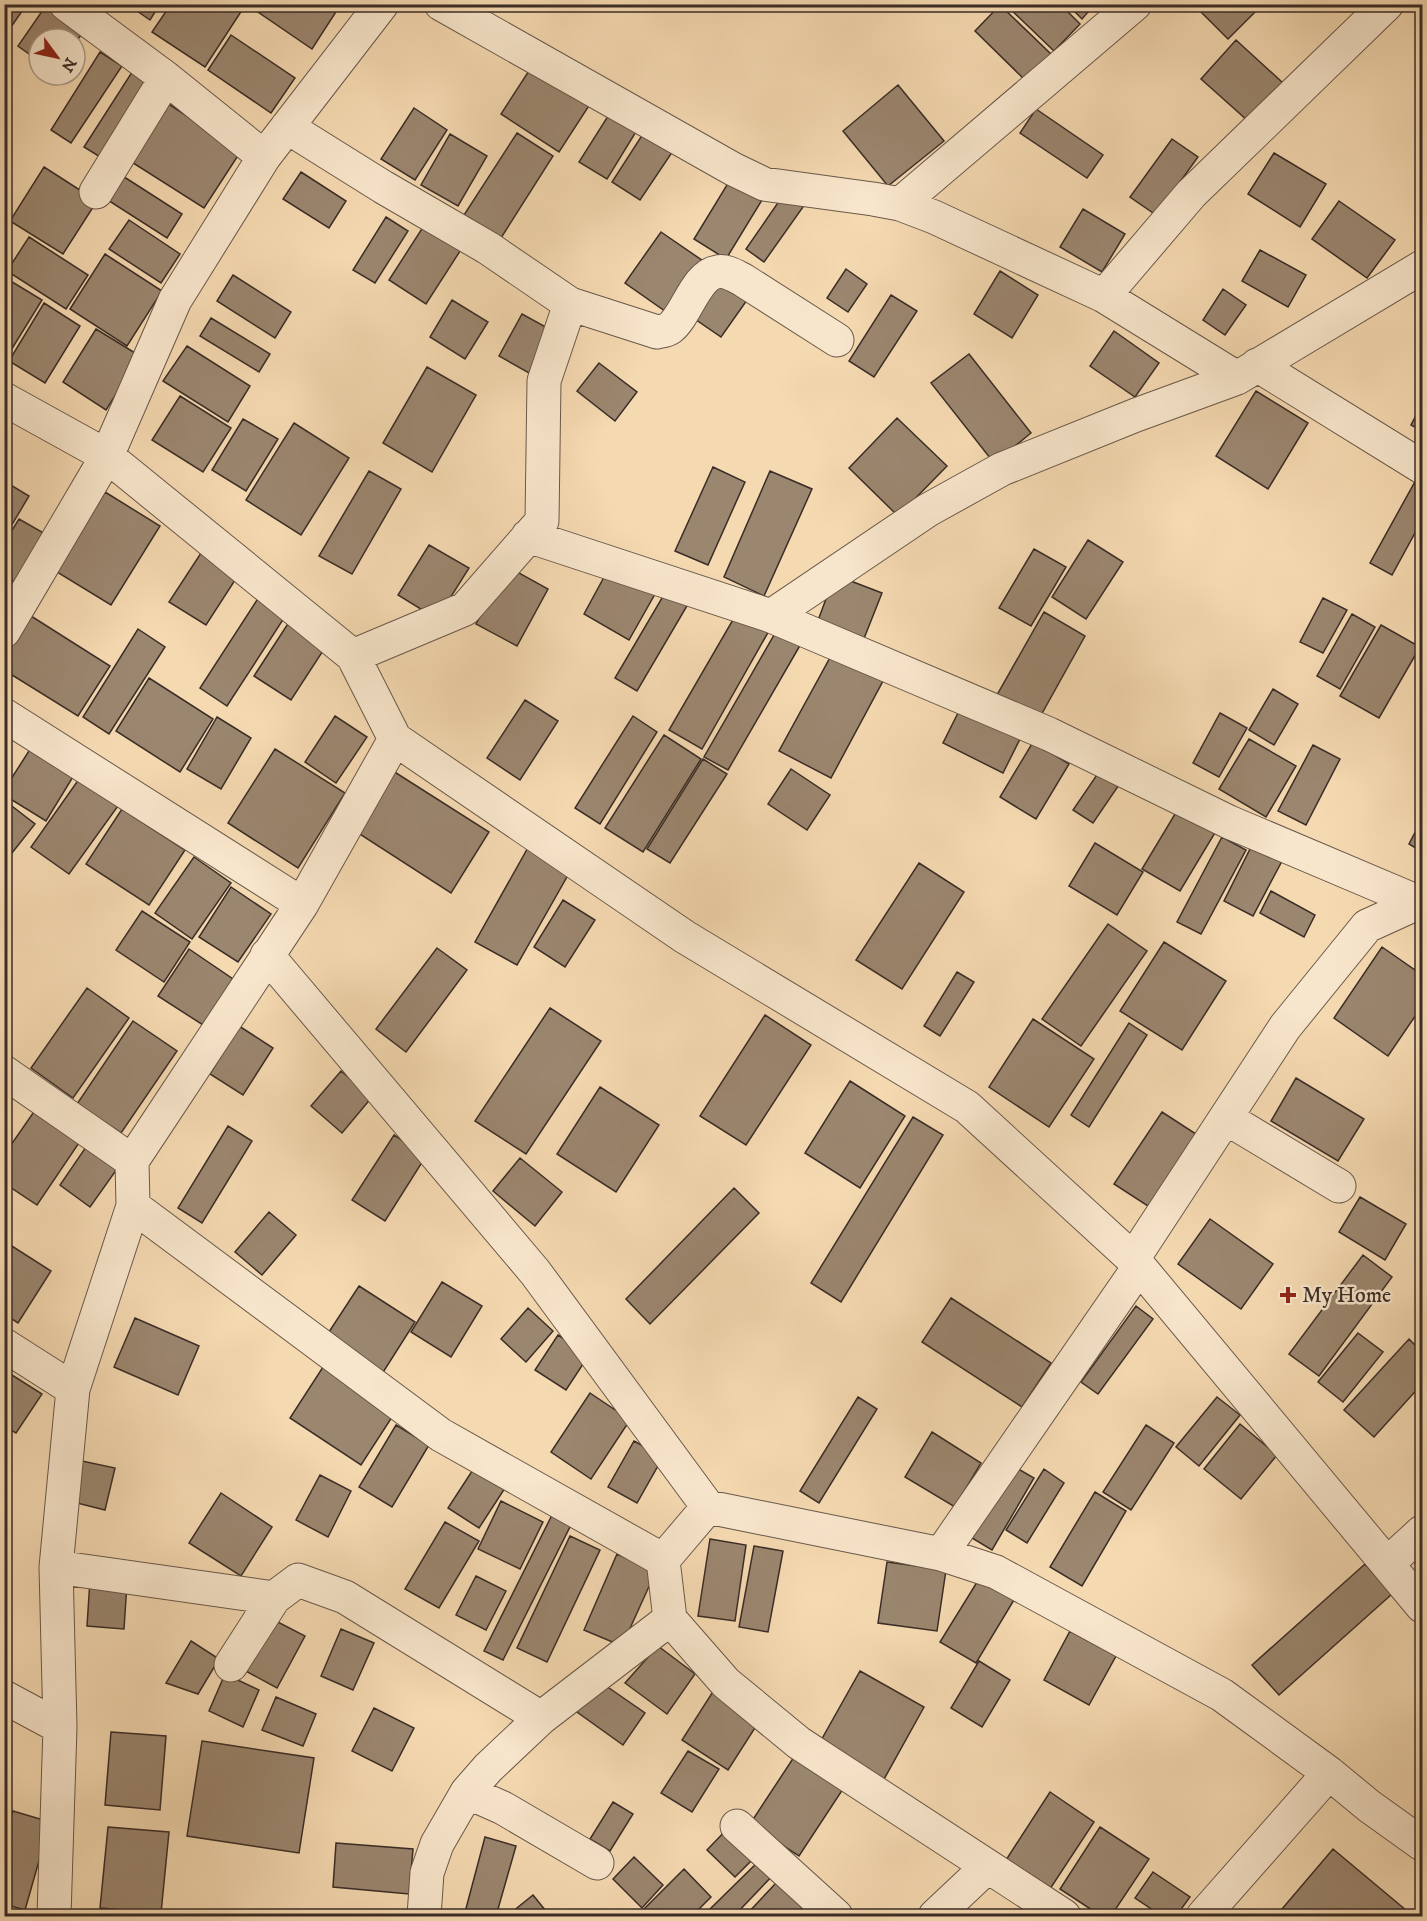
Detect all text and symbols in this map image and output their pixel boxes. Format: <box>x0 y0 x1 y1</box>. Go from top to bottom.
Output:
north arrow <box>27 27 87 87</box>
text: N <box>57 54 81 76</box>
place label: My Home <box>1302 1282 1391 1309</box>
marker: My Home <box>1279 1286 1297 1304</box>

